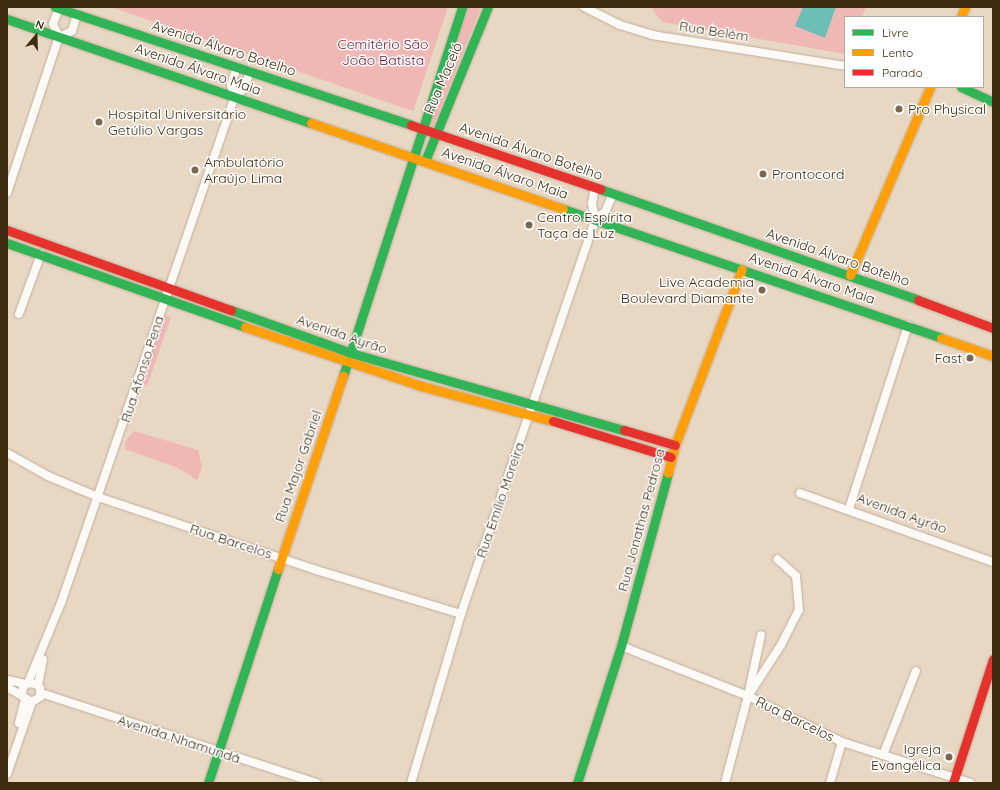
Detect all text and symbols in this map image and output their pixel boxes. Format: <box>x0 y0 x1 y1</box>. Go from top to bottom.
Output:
north arrow <box>16 16 56 56</box>
legend <box>844 16 984 88</box>
text: N <box>34 17 46 33</box>
street label: Avenida Álvaro Botelho <box>150 17 298 79</box>
street label: Rua Belém <box>678 17 750 45</box>
text: Livre <box>882 25 908 40</box>
park label: Cemitério São João Batista <box>338 36 428 68</box>
street label: Avenida Álvaro Maia <box>133 39 263 99</box>
street label: Rua Maceió <box>420 40 466 116</box>
text: Lento <box>882 45 913 60</box>
text: Parado <box>882 65 923 80</box>
place label: Pro Physical <box>908 101 986 117</box>
marker: Pro Physical <box>893 103 905 115</box>
place label: Hospital Universitário Getúlio Vargas <box>108 106 246 138</box>
marker: Hospital Universitário Getúlio Vargas <box>93 116 105 128</box>
street label: Avenida Álvaro Botelho <box>457 119 605 183</box>
street label: Avenida Álvaro Maia <box>440 143 570 203</box>
place label: Ambulatório Araújo Lima <box>204 154 284 186</box>
marker: Ambulatório Araújo Lima <box>189 164 201 176</box>
place label: Prontocord <box>772 166 844 182</box>
marker: Prontocord <box>757 168 769 180</box>
place label: Centro Espírita Taça de Luz <box>537 209 632 242</box>
marker: Centro Espírita Taça de Luz <box>524 220 534 230</box>
street label: Avenida Álvaro Botelho <box>764 225 912 289</box>
street label: Avenida Álvaro Maia <box>747 248 877 308</box>
place label: Live Academia Boulevard Diamante <box>621 274 754 306</box>
marker: Live Academia Boulevard Diamante <box>757 285 767 295</box>
street label: Avenida Ayrão <box>295 311 389 357</box>
street label: Rua Afonso Pena <box>117 314 167 424</box>
place label: Fast <box>935 350 962 366</box>
marker: Fast <box>965 353 975 363</box>
street label: Rua Major Gabriel <box>271 408 325 524</box>
street label: Rua Emílio Moreira <box>472 440 528 560</box>
street label: Rua Jonathas Pedrosa <box>614 447 668 593</box>
street label: Avenida Ayrão <box>855 489 949 537</box>
street label: Rua Barcelos <box>188 520 274 562</box>
street label: Rua Barcelos <box>753 693 837 745</box>
street label: Avenida Nhamundá <box>115 711 243 767</box>
place label: Igreja Evangélica <box>871 741 941 774</box>
marker: Igreja Evangélica <box>944 752 954 762</box>

